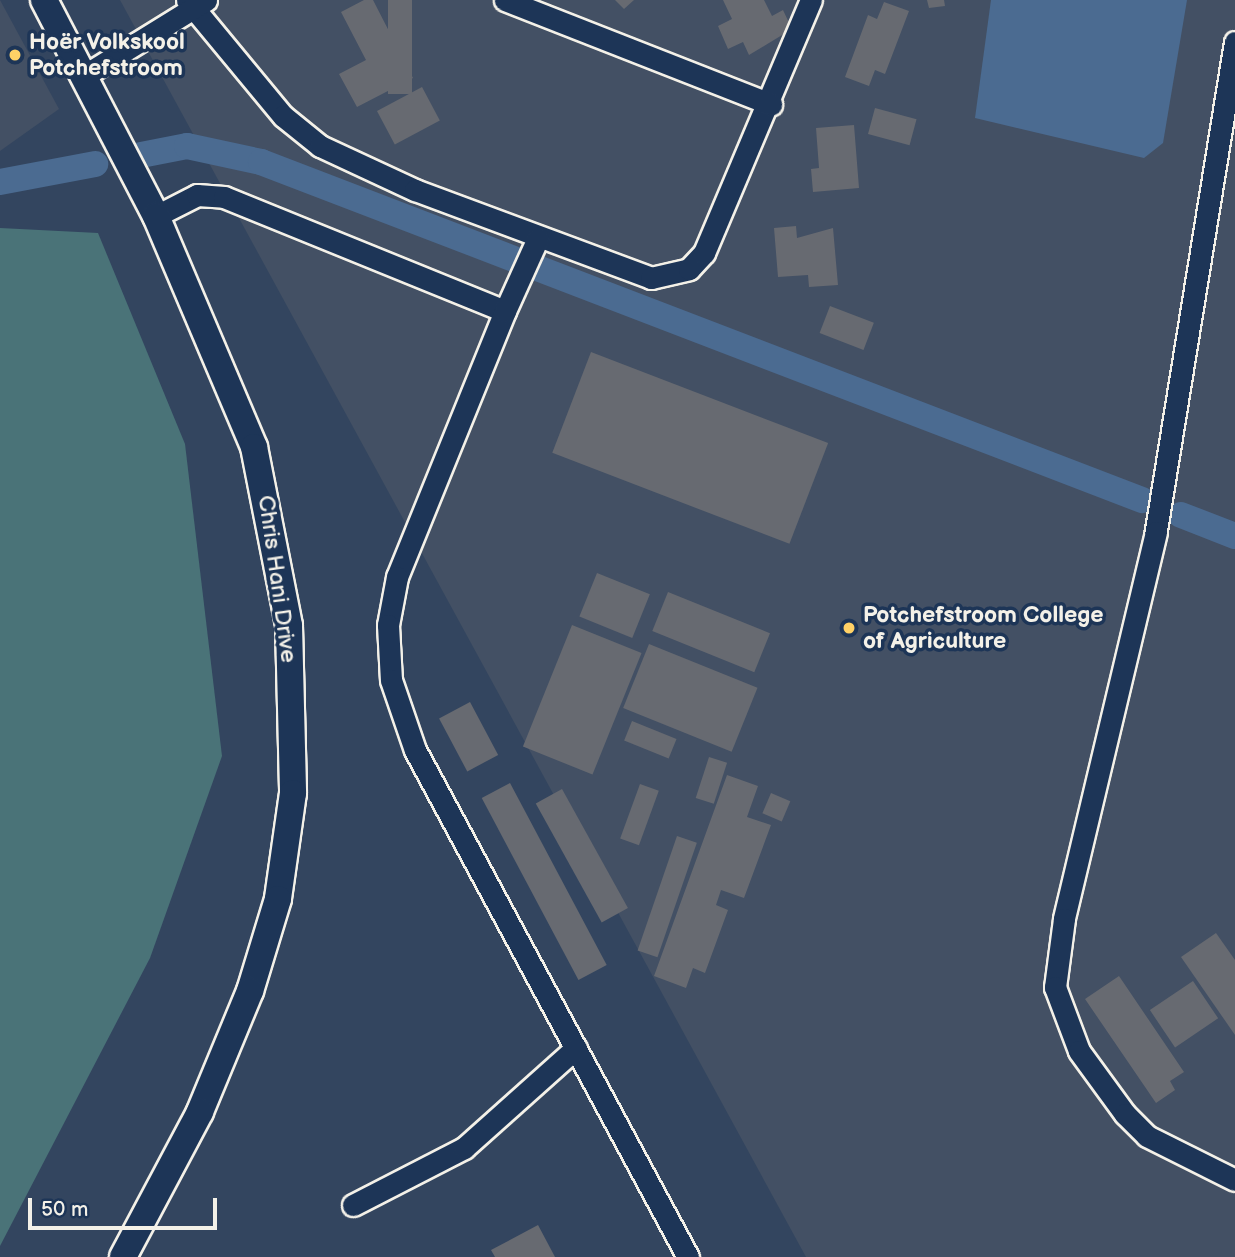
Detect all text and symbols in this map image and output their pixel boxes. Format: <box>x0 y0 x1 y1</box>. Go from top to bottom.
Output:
place label: Hoër Volkskool Potchefstroom <box>29 28 186 82</box>
marker: Hoër Volkskool Potchefstroom <box>7 47 23 63</box>
street label: Chris Hani Drive <box>252 493 302 665</box>
place label: Potchefstroom College of Agriculture <box>863 601 1103 655</box>
marker: Potchefstroom College of Agriculture <box>841 620 857 636</box>
scale bar <box>32 1184 220 1228</box>
text: 50 m <box>41 1197 88 1222</box>

